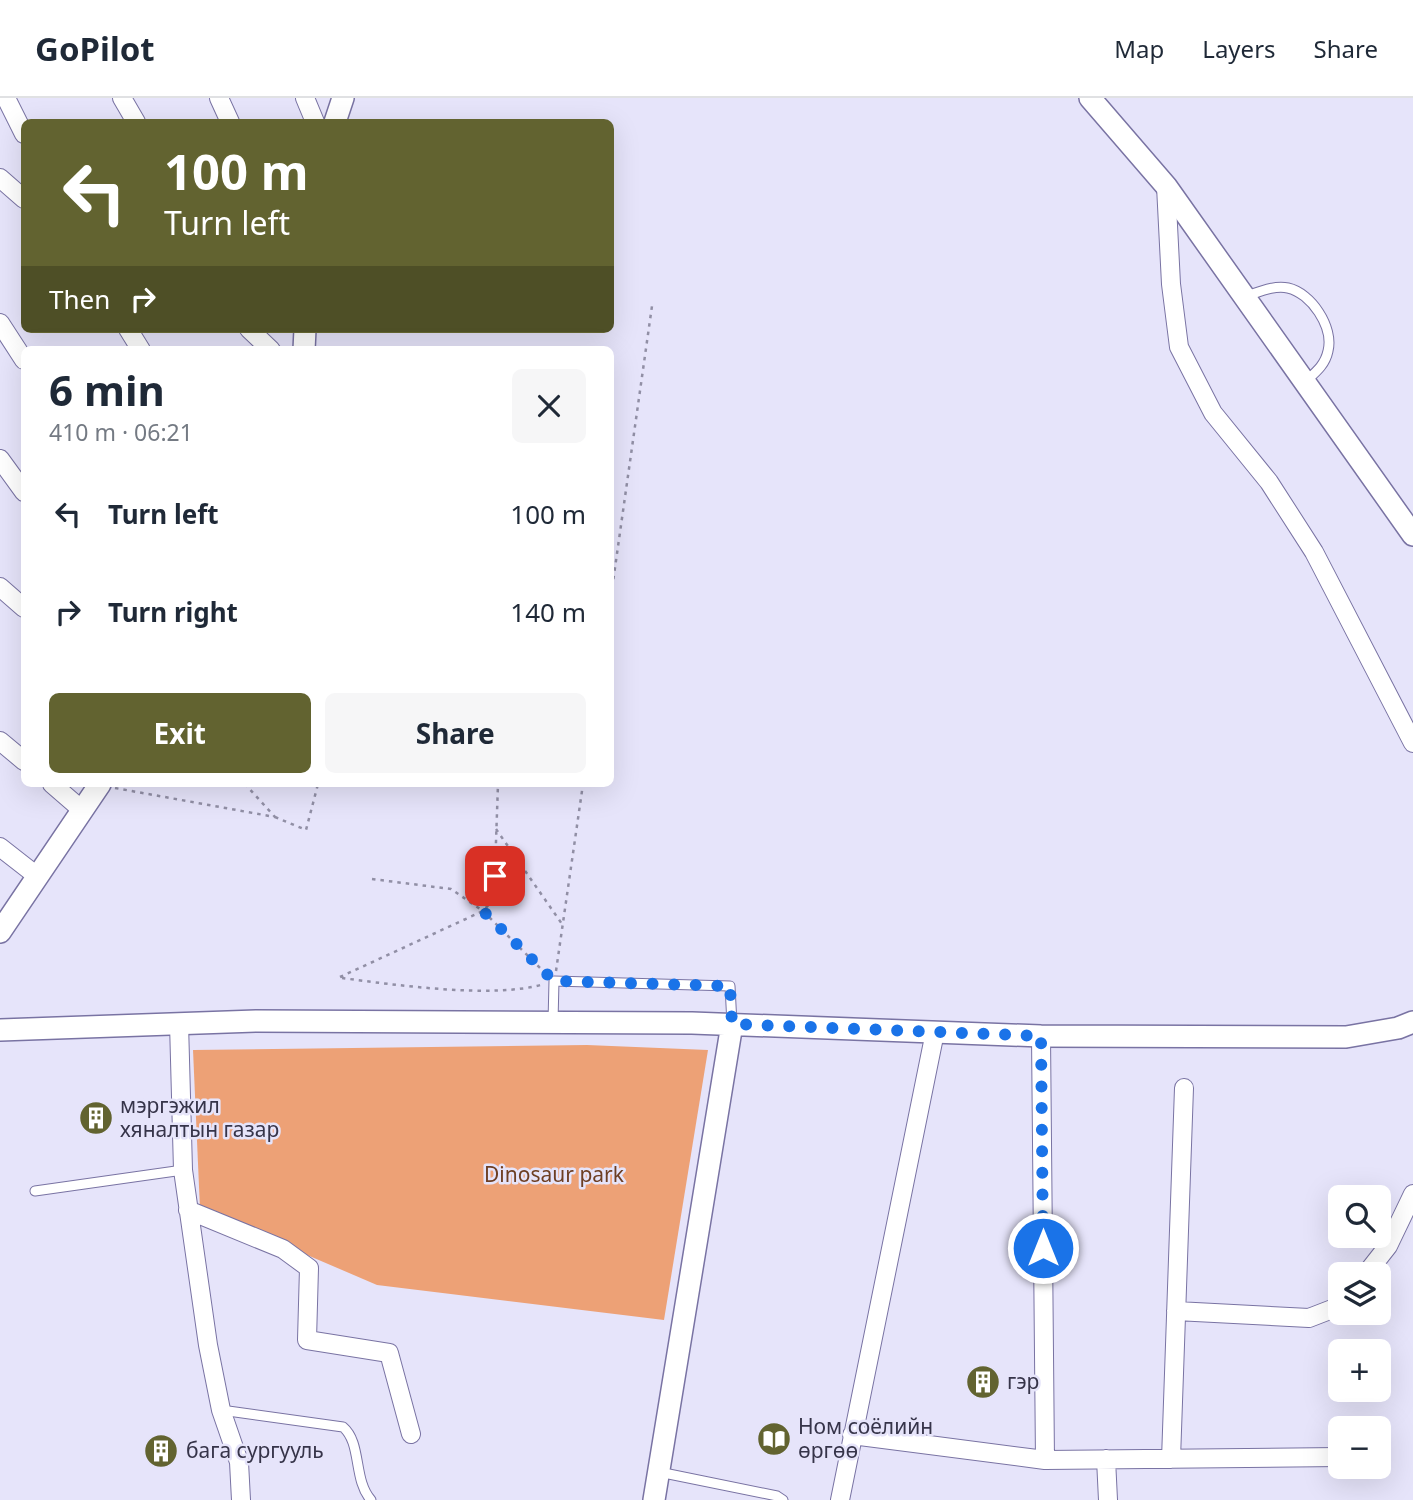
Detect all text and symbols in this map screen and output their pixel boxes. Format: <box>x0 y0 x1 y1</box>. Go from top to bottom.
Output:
text: GoPilot <box>35 26 155 71</box>
text: Map <box>1114 32 1164 65</box>
text: Layers <box>1202 32 1276 65</box>
text: Share <box>1314 32 1378 65</box>
text: 100 m <box>164 138 309 204</box>
icon: left <box>49 147 140 238</box>
text: Turn left <box>164 201 290 244</box>
icon: right <box>124 280 162 318</box>
text: Then <box>49 281 110 317</box>
text: 6 min <box>49 361 165 418</box>
button: close <box>512 369 586 443</box>
text: 410 m · 06:21 <box>49 416 193 448</box>
icon: left <box>49 495 87 533</box>
text: Turn left <box>108 496 219 532</box>
text: 100 m <box>510 496 586 532</box>
icon: right <box>49 593 87 631</box>
text: Turn right <box>108 594 238 630</box>
text: 140 m <box>510 594 586 630</box>
button: Exit <box>49 693 311 773</box>
button: Share <box>325 693 586 773</box>
pin <box>465 846 525 906</box>
icon: arrive <box>476 857 514 895</box>
place label: мэргэжил хяналтын газар <box>120 1091 279 1143</box>
building icon: мэргэжил хяналтын газар <box>77 1099 115 1137</box>
park label: Dinosaur park <box>484 1160 625 1188</box>
map controls <box>1328 1185 1391 1479</box>
button: search <box>1328 1185 1391 1248</box>
position arrow <box>1006 1211 1080 1285</box>
button: layers <box>1328 1262 1391 1325</box>
button: + <box>1328 1339 1391 1402</box>
building icon: гэр <box>964 1363 1002 1401</box>
place label: гэр <box>1007 1367 1039 1395</box>
place label: Ном соёлийн өргөө <box>798 1412 933 1464</box>
button: − <box>1328 1416 1391 1479</box>
library icon: Ном соёлийн өргөө <box>755 1420 793 1458</box>
building icon: бага сургууль <box>142 1432 180 1470</box>
place label: бага сургууль <box>186 1436 324 1464</box>

